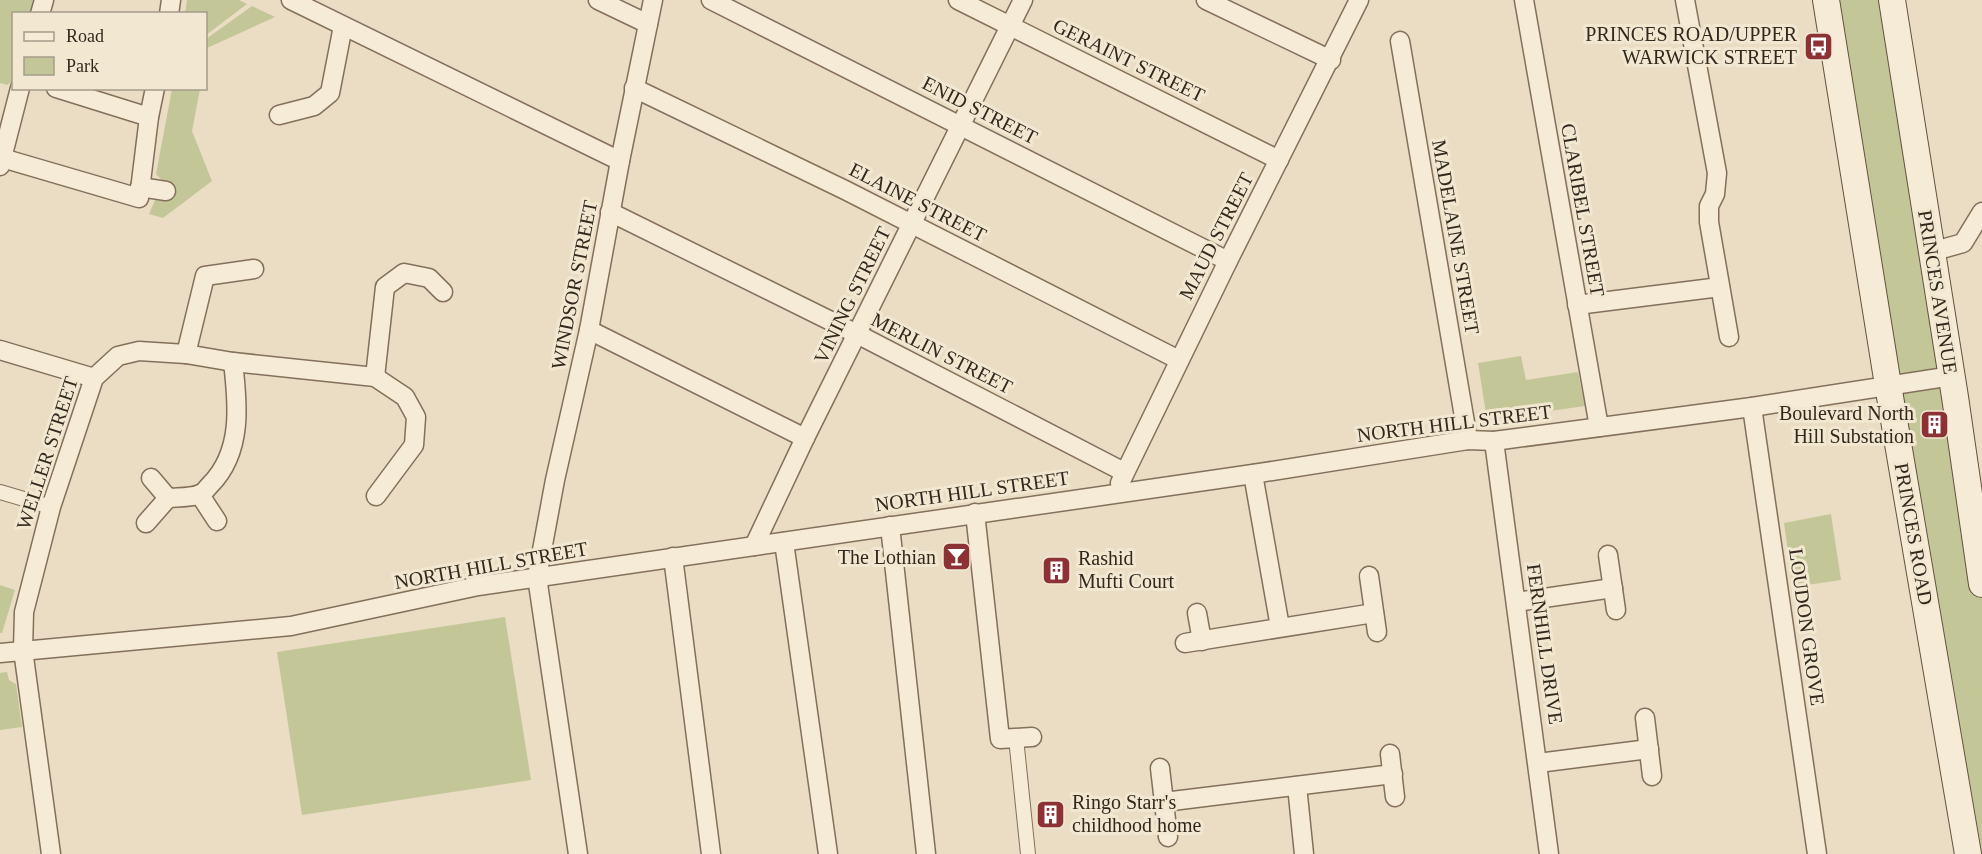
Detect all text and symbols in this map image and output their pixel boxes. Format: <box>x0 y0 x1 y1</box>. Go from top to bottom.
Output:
legend <box>12 12 207 90</box>
street label: GERAINT STREET <box>1050 14 1208 106</box>
place label: PRINCES ROAD/UPPER WARWICK STREET <box>1585 23 1798 68</box>
text: Road <box>66 26 104 46</box>
bus stop icon: PRINCES ROAD/UPPER WARWICK STREET <box>1802 30 1834 62</box>
text: Park <box>66 56 99 76</box>
street label: ENID STREET <box>919 72 1041 148</box>
street label: CLARIBEL STREET <box>1557 122 1609 298</box>
street label: MADELAINE STREET <box>1428 138 1484 336</box>
street label: ELAINE STREET <box>846 158 990 246</box>
street label: MAUD STREET <box>1175 169 1257 303</box>
street label: WINDSOR STREET <box>547 199 601 371</box>
street label: PRINCES AVENUE <box>1914 208 1962 376</box>
street label: VINING STREET <box>809 223 895 367</box>
street label: MERLIN STREET <box>868 308 1016 398</box>
street label: WELLER STREET <box>12 374 82 532</box>
street label: NORTH HILL STREET <box>1355 400 1553 446</box>
place label: Boulevard North Hill Substation <box>1779 402 1914 447</box>
building icon: Boulevard North Hill Substation <box>1919 409 1951 441</box>
street label: PRINCES ROAD <box>1891 461 1937 607</box>
street label: NORTH HILL STREET <box>874 466 1070 516</box>
street label: NORTH HILL STREET <box>393 537 589 593</box>
bar icon: The Lothian <box>941 541 973 573</box>
place label: The Lothian <box>838 546 936 568</box>
place label: Rashid Mufti Court <box>1078 547 1175 592</box>
street label: LOUDON GROVE <box>1785 547 1829 707</box>
building icon: Rashid Mufti Court <box>1041 554 1073 586</box>
street label: FERNHILL DRIVE <box>1523 562 1567 726</box>
place label: Ringo Starr's childhood home <box>1072 791 1202 836</box>
building icon: Ringo Starr's childhood home <box>1035 798 1067 830</box>

